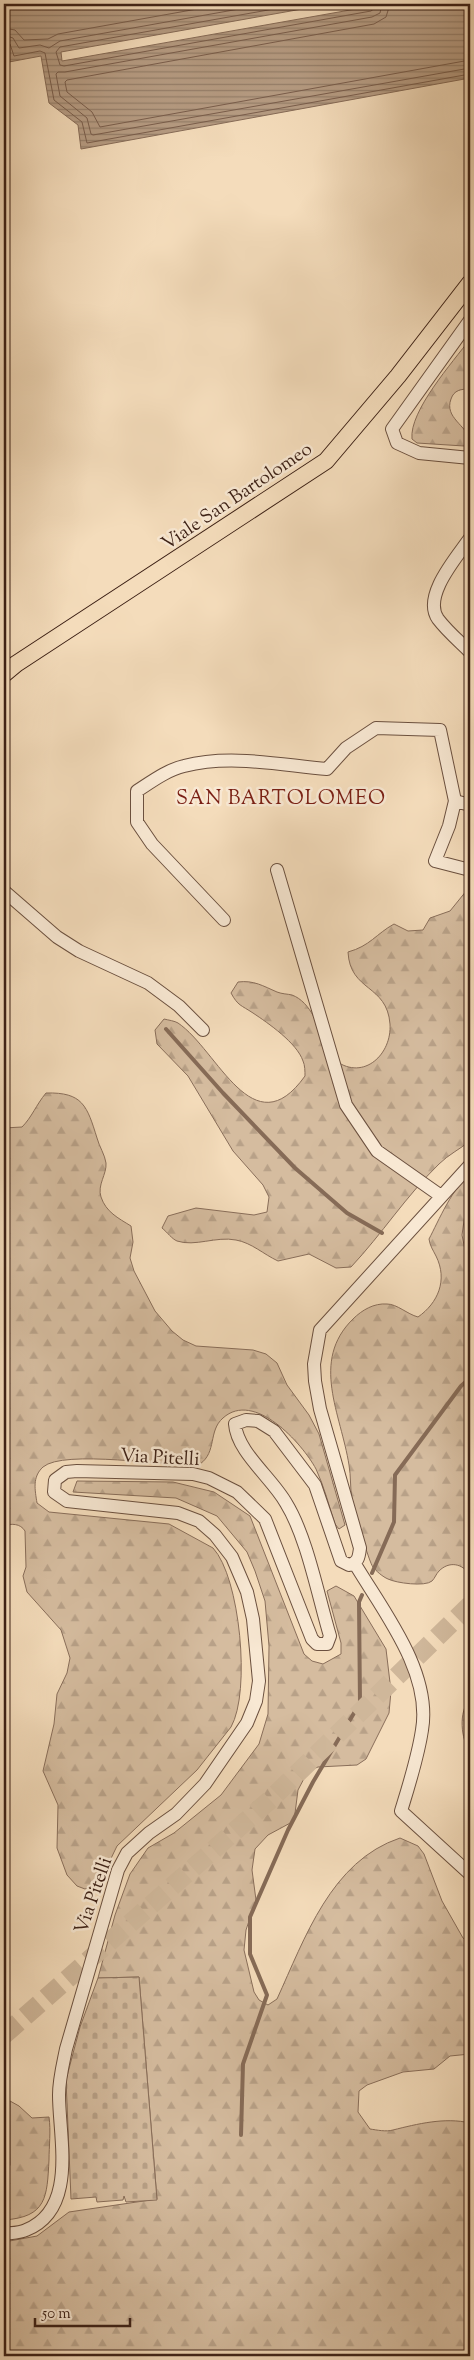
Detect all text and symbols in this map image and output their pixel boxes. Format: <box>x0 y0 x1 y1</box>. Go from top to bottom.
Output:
street label: Viale San Bartolomeo <box>157 437 318 558</box>
district label: SAN BARTOLOMEO <box>176 785 386 814</box>
street label: Via Pitelli <box>120 1443 200 1474</box>
street label: Via Pitelli <box>69 1854 120 1938</box>
scale bar <box>35 2295 130 2327</box>
text: 50 m <box>41 2304 71 2325</box>

